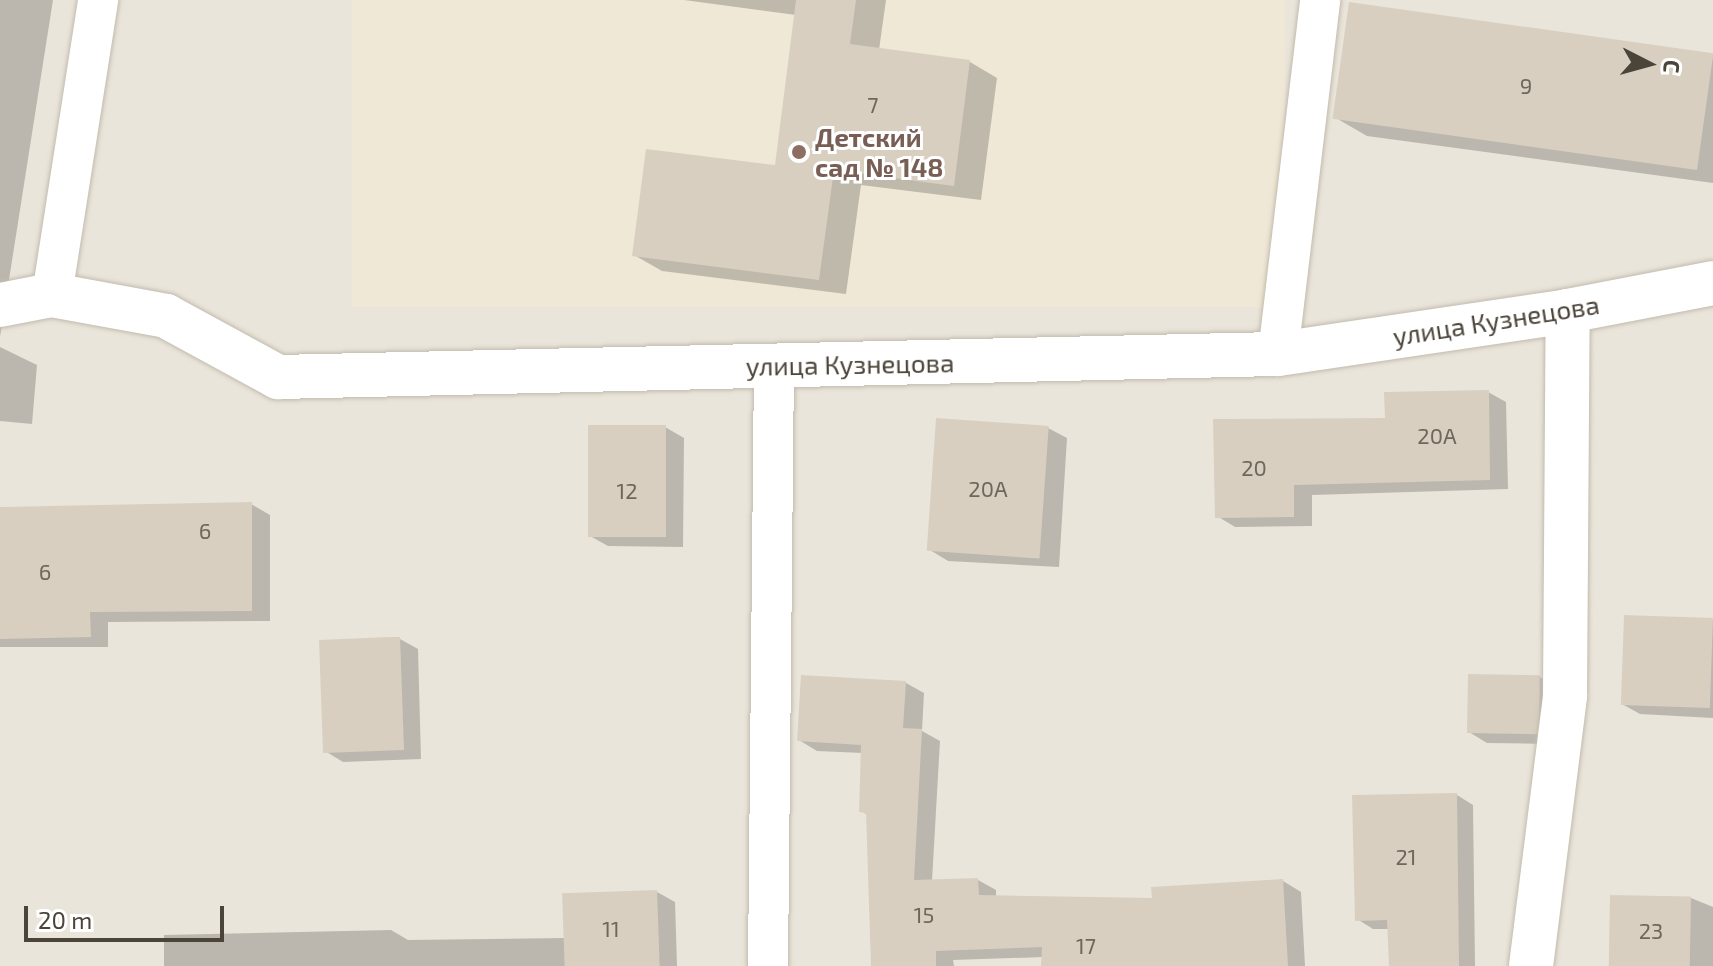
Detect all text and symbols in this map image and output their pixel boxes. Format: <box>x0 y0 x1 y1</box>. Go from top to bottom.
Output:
north arrow <box>1609 24 1689 104</box>
text: С <box>1659 59 1686 74</box>
house number: 9 <box>1520 73 1532 99</box>
house number: 7 <box>867 92 879 118</box>
place label: Детский сад № 148 <box>815 121 944 182</box>
marker: Детский сад № 148 <box>790 143 808 161</box>
street label: улица Кузнецова <box>1391 288 1601 352</box>
street label: улица Кузнецова <box>745 347 955 381</box>
house number: 20А <box>1417 423 1457 449</box>
house number: 20 <box>1241 455 1267 481</box>
house number: 20А <box>968 476 1008 502</box>
house number: 12 <box>616 478 638 504</box>
house number: 6 <box>199 518 211 544</box>
house number: 6 <box>39 559 51 585</box>
house number: 21 <box>1395 844 1417 870</box>
scale bar <box>28 890 228 940</box>
house number: 15 <box>914 902 934 928</box>
text: 20 m <box>38 905 92 934</box>
house number: 11 <box>602 916 620 942</box>
house number: 23 <box>1639 918 1663 944</box>
house number: 17 <box>1076 933 1096 959</box>

